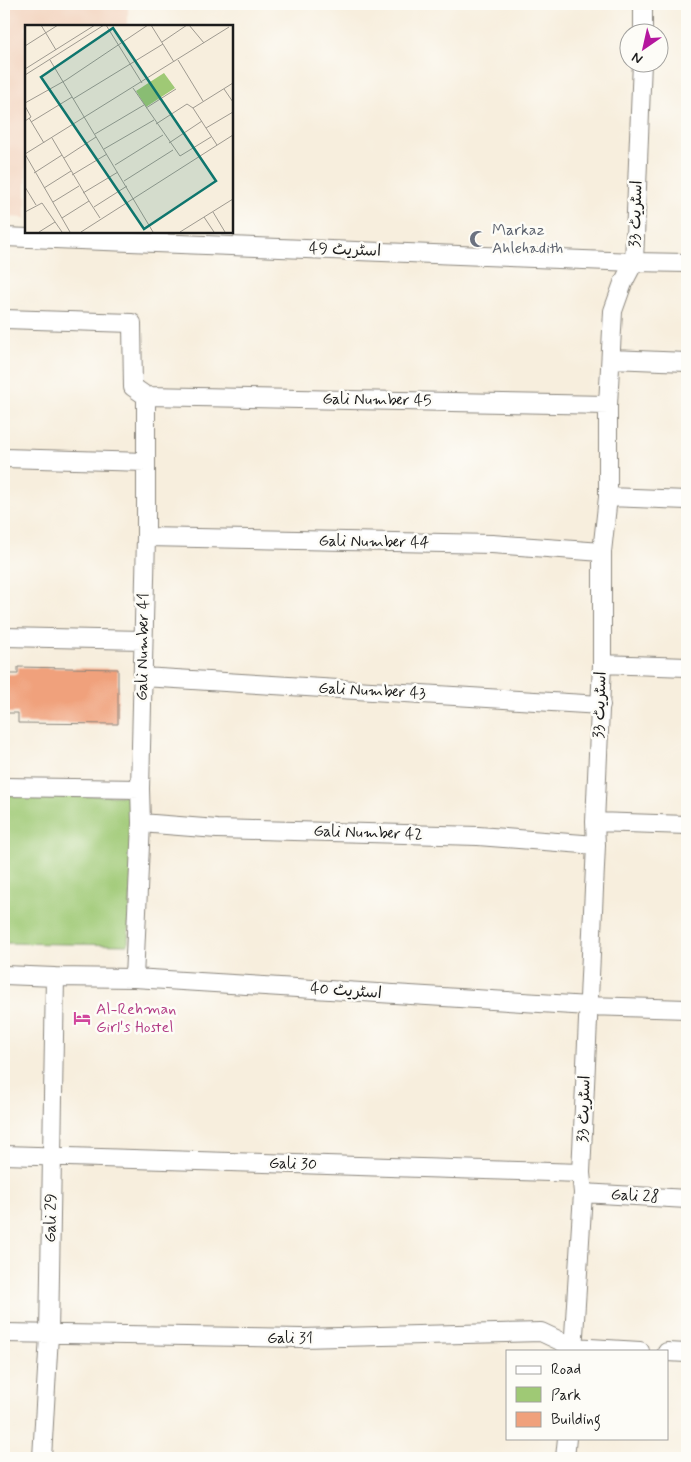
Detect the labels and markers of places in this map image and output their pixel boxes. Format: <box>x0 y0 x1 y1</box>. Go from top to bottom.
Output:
place label: Markaz Ahlehadith <box>492 220 563 259</box>
mosque icon: Markaz Ahlehadith <box>468 229 488 249</box>
place label: Al-Rehman Girl's Hostel <box>96 999 176 1038</box>
hotel icon: Al-Rehman Girl's Hostel <box>72 1008 92 1028</box>

